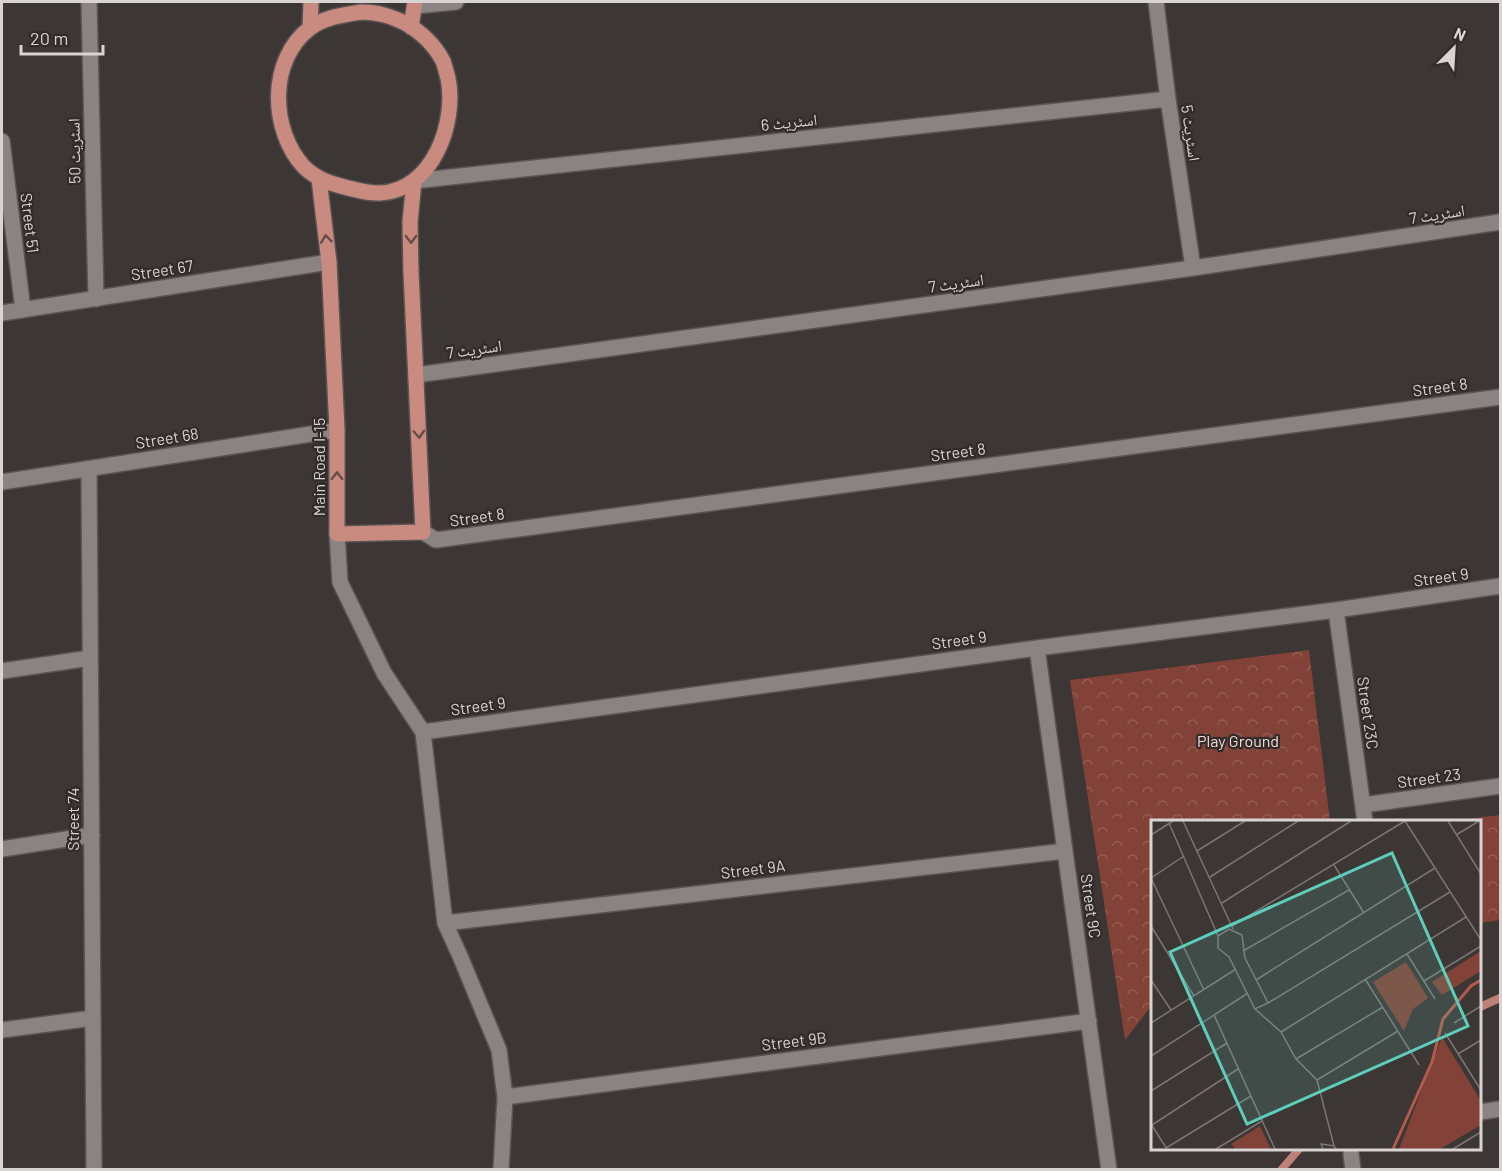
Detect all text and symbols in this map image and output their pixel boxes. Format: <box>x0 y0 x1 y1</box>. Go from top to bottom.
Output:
scale bar <box>21 18 104 56</box>
north arrow <box>1424 18 1484 78</box>
text: N <box>1452 23 1469 45</box>
text: 20 m <box>30 27 68 49</box>
street label: اسٹریٹ 5 <box>1177 104 1205 162</box>
street label: اسٹریٹ 6 <box>760 109 818 135</box>
street label: اسٹریٹ 50 <box>63 118 85 184</box>
street label: Street 51 <box>17 192 44 254</box>
street label: اسٹریٹ 7 <box>1408 200 1466 228</box>
one-way arrow <box>320 234 333 244</box>
one-way arrow <box>404 235 417 244</box>
street label: Street 67 <box>129 255 195 284</box>
street label: اسٹریٹ 7 <box>927 269 985 297</box>
street label: اسٹریٹ 7 <box>445 335 503 363</box>
street label: Street 8 <box>1411 373 1469 400</box>
street label: Main Road I-15 <box>309 418 328 516</box>
street label: Street 68 <box>134 423 200 452</box>
one-way arrow <box>412 430 425 439</box>
street label: Street 8 <box>929 438 987 465</box>
one-way arrow <box>331 471 343 480</box>
street label: Street 8 <box>448 503 506 530</box>
street label: Street 9 <box>1412 563 1470 590</box>
street label: Street 9 <box>930 626 988 653</box>
street label: Street 23C <box>1354 675 1383 751</box>
street label: Street 9 <box>449 692 507 719</box>
park label: Play Ground <box>1197 731 1279 750</box>
street label: Street 23 <box>1396 764 1462 791</box>
street label: Street 74 <box>63 787 82 851</box>
inset map <box>1151 820 1481 1150</box>
street label: Street 9A <box>720 855 787 882</box>
street label: Street 9C <box>1078 872 1105 939</box>
street label: Street 9B <box>760 1027 827 1054</box>

